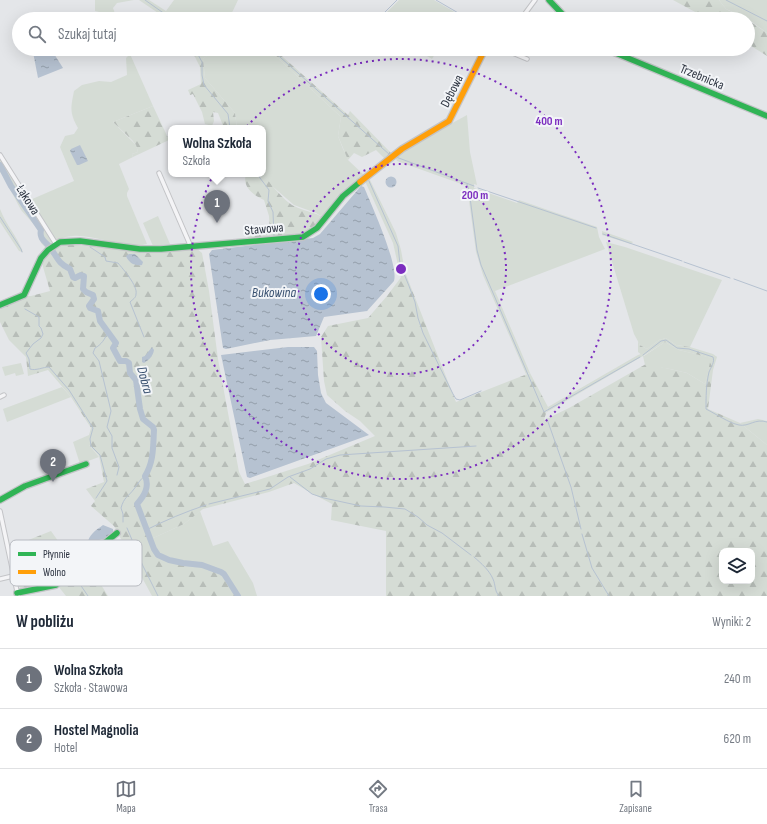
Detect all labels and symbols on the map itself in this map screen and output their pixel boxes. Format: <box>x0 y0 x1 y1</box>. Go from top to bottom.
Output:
street label: Trzebnicka <box>678 61 726 93</box>
street label: Dębowa <box>437 72 467 110</box>
text: 400 m <box>536 114 562 129</box>
street label: Łąkowa <box>12 181 43 218</box>
text: 200 m <box>462 188 488 203</box>
pin: 1 <box>204 190 230 223</box>
street label: Stawowa <box>244 219 284 239</box>
centre of rings <box>394 262 408 276</box>
water label: Bukowina <box>252 284 296 301</box>
your location <box>311 284 331 304</box>
water label: Dobra <box>133 365 157 396</box>
pin: 2 <box>40 449 66 482</box>
legend <box>10 540 142 586</box>
text: Płynnie <box>43 548 70 561</box>
text: Wolno <box>43 566 66 579</box>

